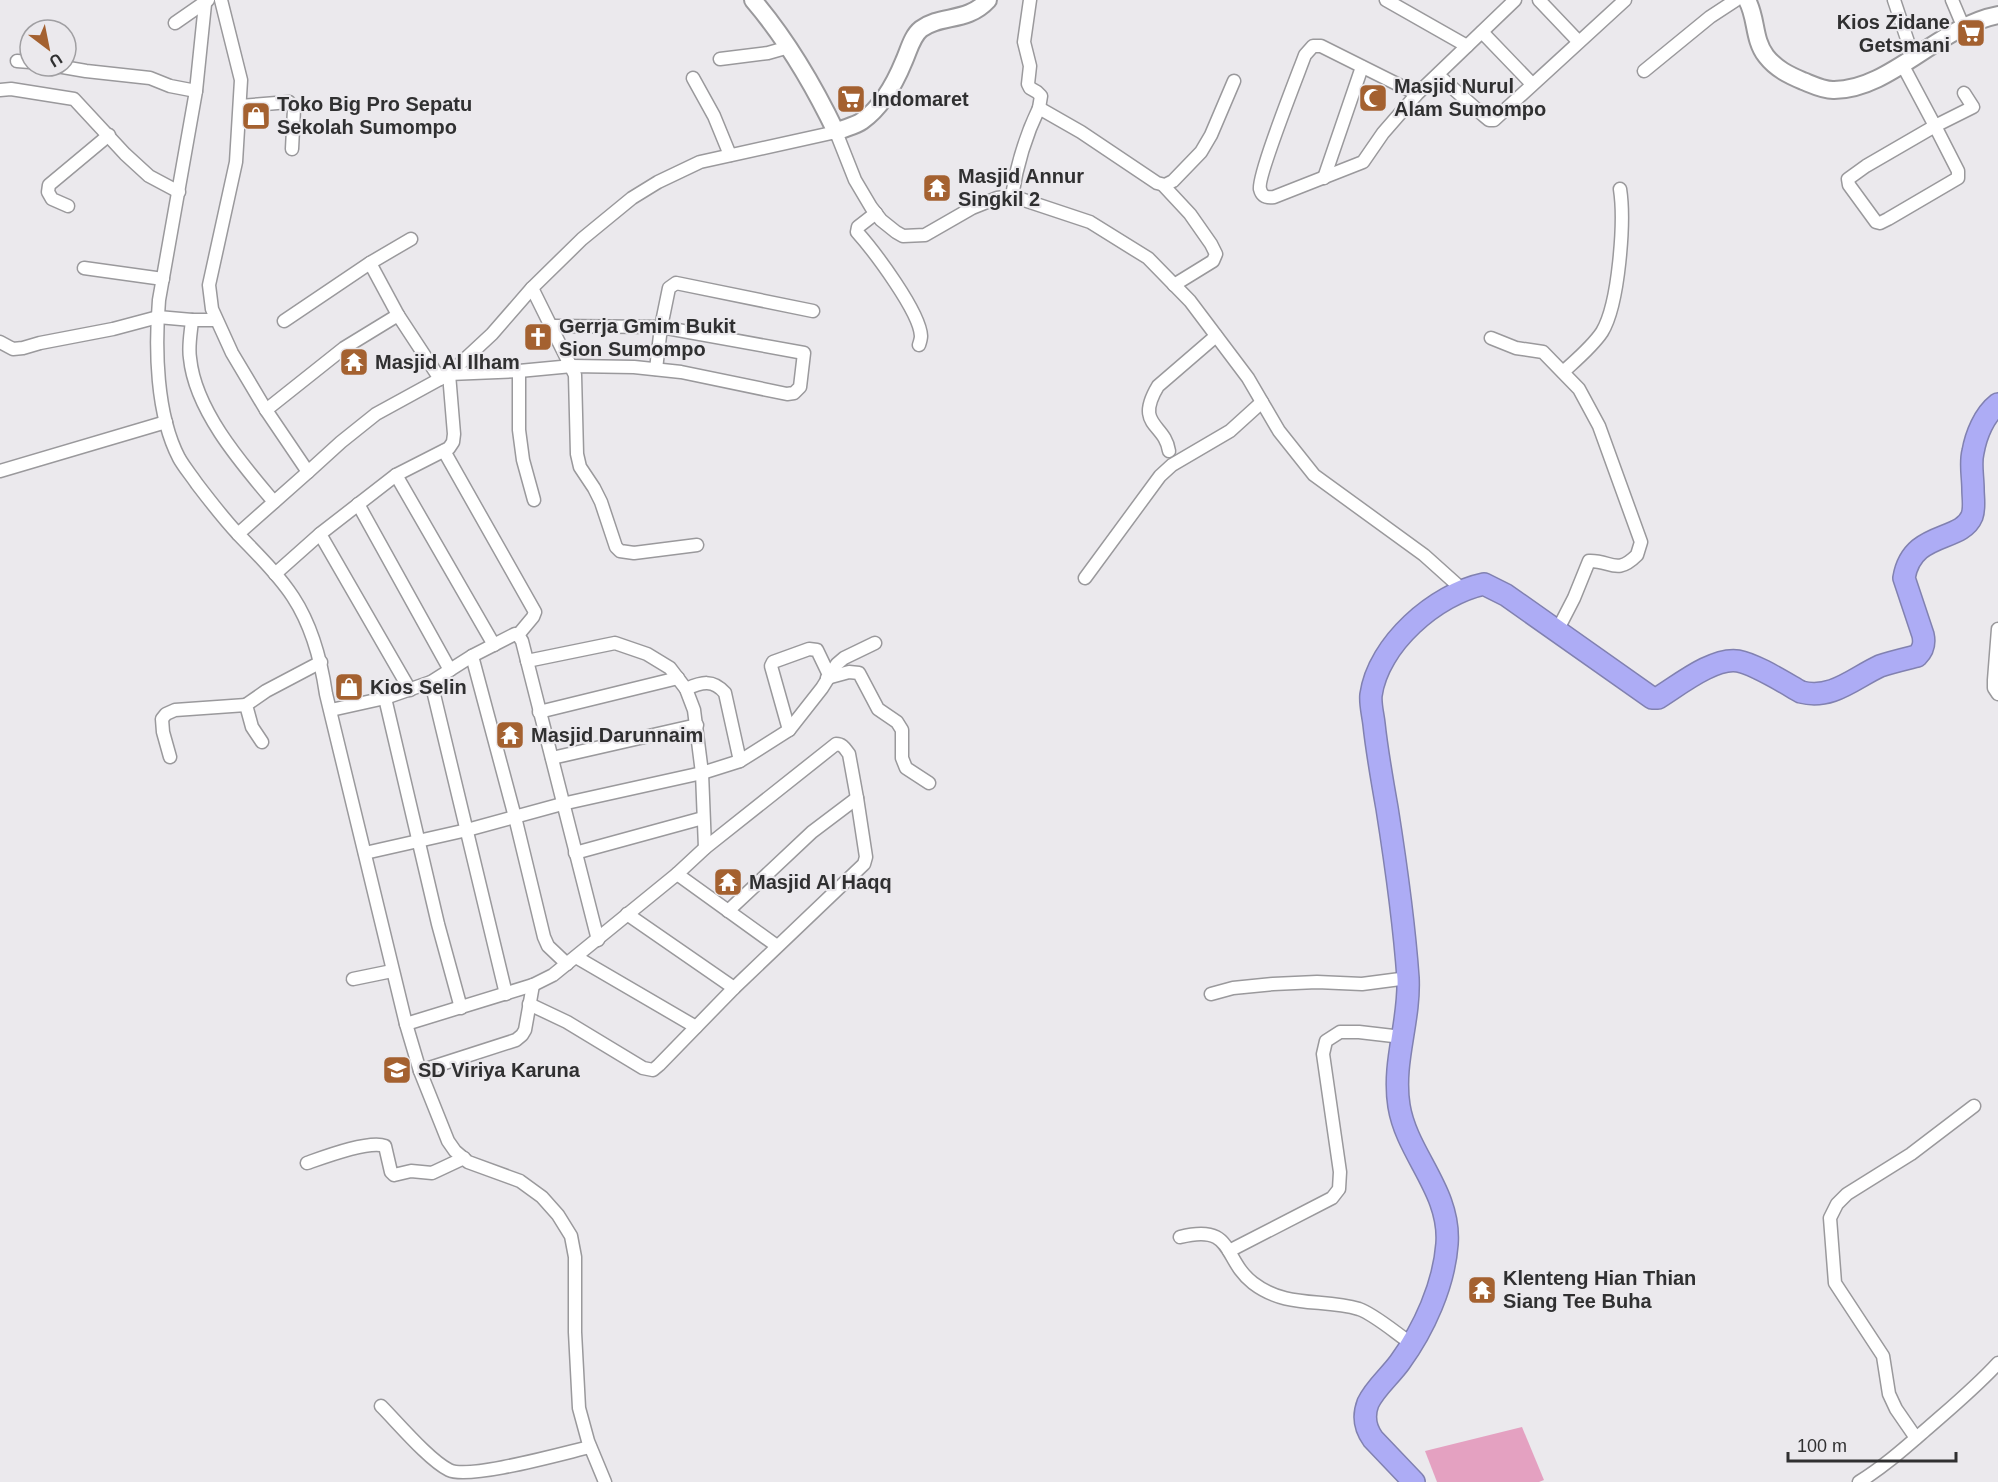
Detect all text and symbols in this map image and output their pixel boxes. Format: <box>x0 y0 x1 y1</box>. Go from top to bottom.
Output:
place label: Kios Zidane Getsmani <box>1837 11 1950 56</box>
supermarket icon: Kios Zidane Getsmani <box>1955 17 1987 49</box>
north arrow <box>18 18 78 78</box>
text: U <box>46 50 65 71</box>
place label: Masjid Nurul Alam Sumompo <box>1394 75 1546 120</box>
mosque icon: Masjid Nurul Alam Sumompo <box>1357 82 1389 114</box>
supermarket icon: Indomaret <box>835 83 867 115</box>
place label: Indomaret <box>872 88 969 110</box>
place label: Toko Big Pro Sepatu Sekolah Sumompo <box>277 93 472 138</box>
shop icon: Toko Big Pro Sepatu Sekolah Sumompo <box>240 100 272 132</box>
place label: Masjid Annur Singkil 2 <box>958 165 1084 210</box>
temple icon: Masjid Annur Singkil 2 <box>921 172 953 204</box>
place label: Gerrja Gmim Bukit Sion Sumompo <box>559 315 736 360</box>
church icon: Gerrja Gmim Bukit Sion Sumompo <box>522 321 554 353</box>
temple icon: Masjid Al Ilham <box>338 346 370 378</box>
place label: Masjid Al Ilham <box>375 351 520 373</box>
shop icon: Kios Selin <box>333 671 365 703</box>
place label: Kios Selin <box>370 676 467 698</box>
temple icon: Masjid Darunnaim <box>494 719 526 751</box>
place label: Masjid Darunnaim <box>531 724 703 746</box>
temple icon: Masjid Al Haqq <box>712 866 744 898</box>
place label: Masjid Al Haqq <box>749 871 892 893</box>
school or university icon: SD Viriya Karuna <box>381 1054 413 1086</box>
place label: SD Viriya Karuna <box>418 1059 581 1081</box>
place label: Klenteng Hian Thian Siang Tee Buha <box>1503 1267 1696 1312</box>
temple icon: Klenteng Hian Thian Siang Tee Buha <box>1466 1274 1498 1306</box>
scale bar <box>1788 1425 1956 1463</box>
text: 100 m <box>1797 1436 1847 1456</box>

